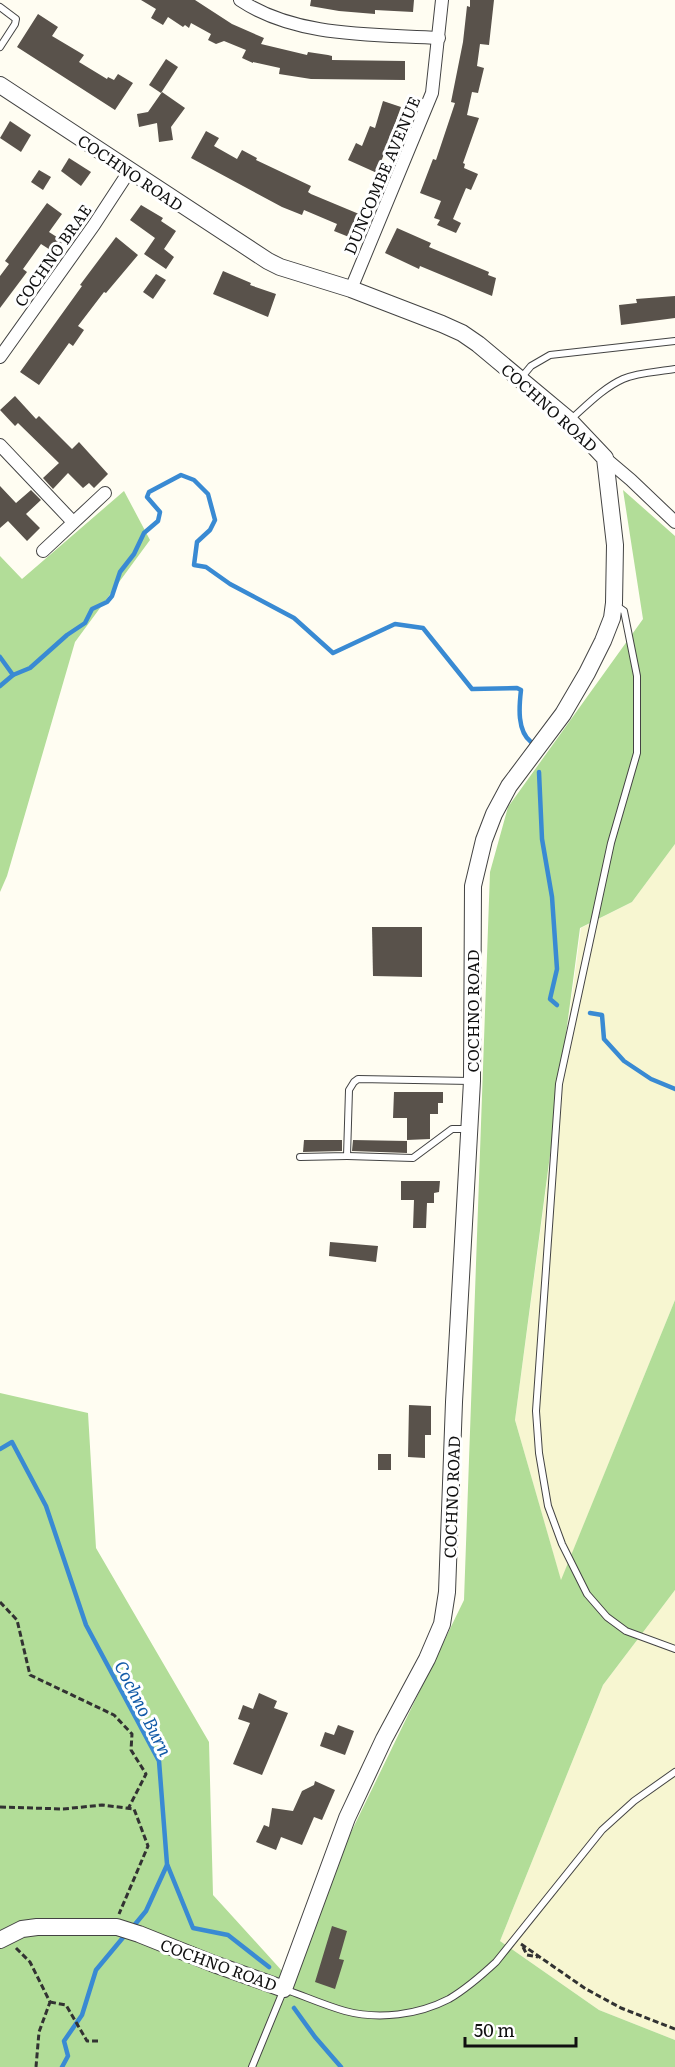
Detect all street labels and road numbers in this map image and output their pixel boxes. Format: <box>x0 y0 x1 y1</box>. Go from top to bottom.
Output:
street label: DUNCOMBE AVENUE <box>337 92 425 258</box>
street label: COCHNO ROAD <box>73 128 189 216</box>
street label: COCHNO BRAE <box>8 199 96 311</box>
street label: COCHNO ROAD <box>496 357 604 457</box>
street label: COCHNO ROAD <box>460 950 484 1072</box>
street label: COCHNO ROAD <box>437 1435 465 1559</box>
street label: COCHNO ROAD <box>157 1932 281 1996</box>

